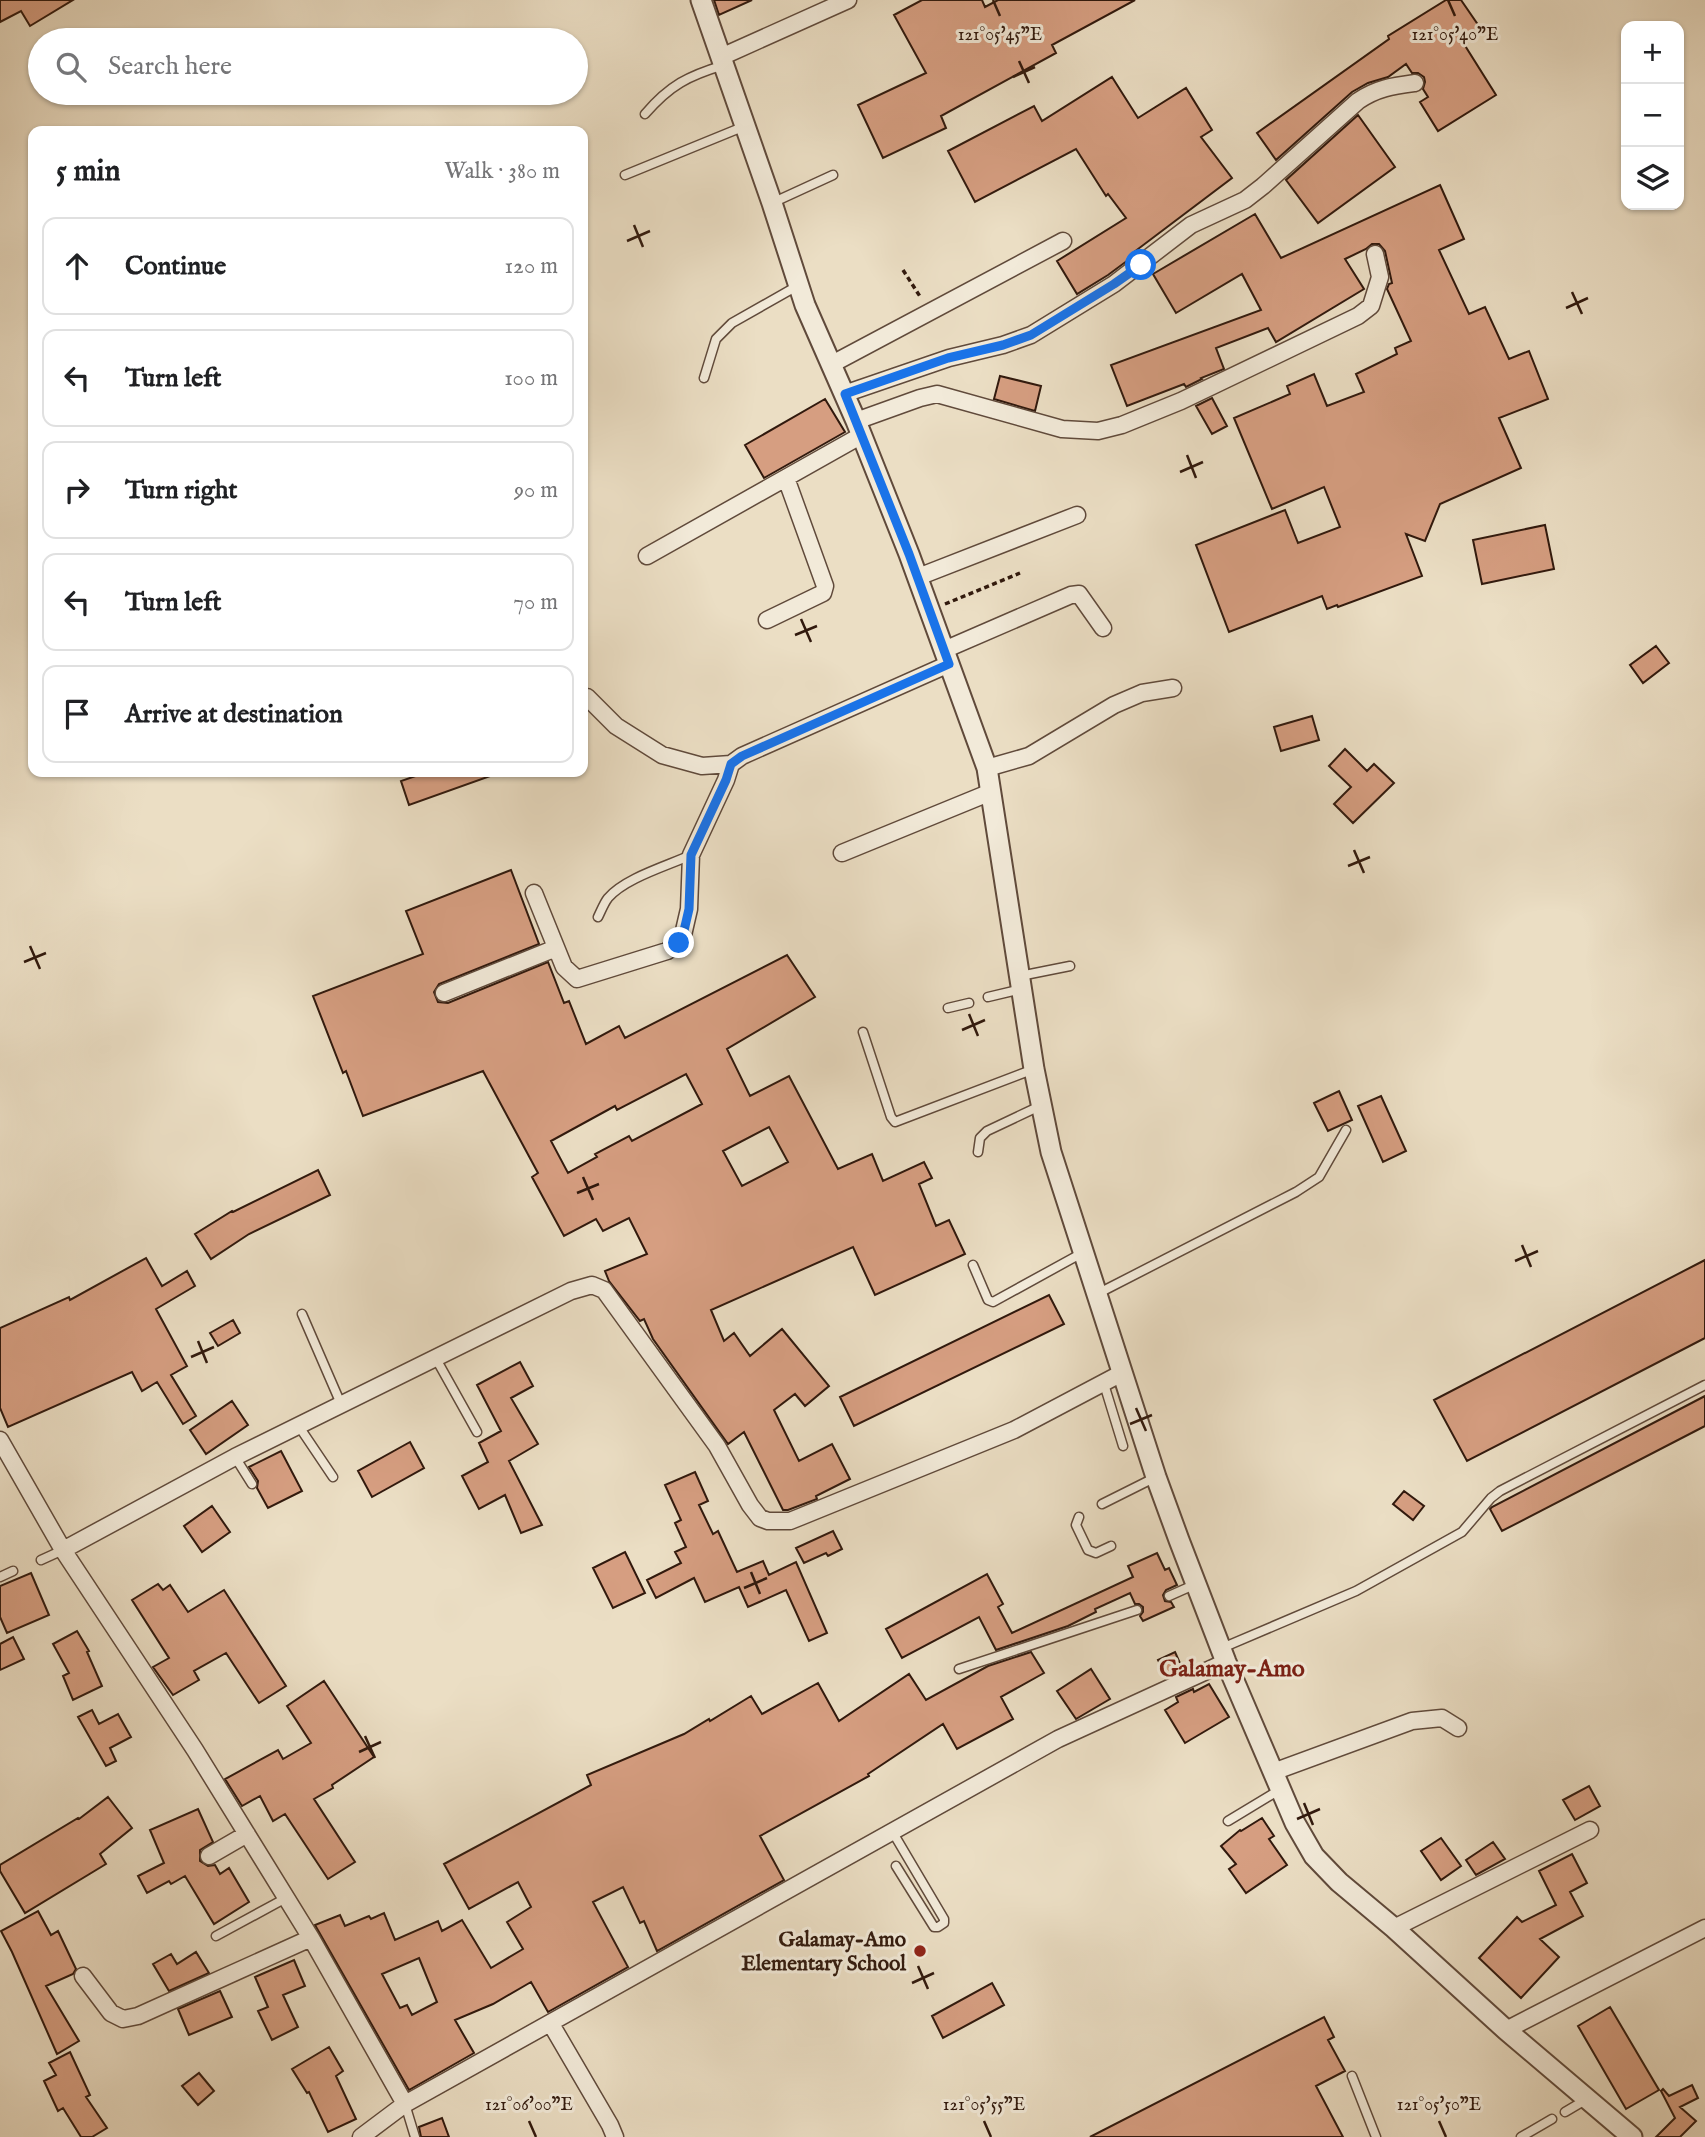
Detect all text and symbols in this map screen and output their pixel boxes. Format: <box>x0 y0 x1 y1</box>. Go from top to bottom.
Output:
map controls <box>1621 21 1684 210</box>
button: + <box>1621 21 1684 84</box>
text: 121°05'45"E <box>958 24 1042 47</box>
text: 121°05'40"E <box>1412 24 1498 47</box>
search box <box>28 28 588 105</box>
icon: search <box>52 48 90 86</box>
text: Search here <box>108 50 232 83</box>
button: − <box>1621 84 1684 147</box>
button: layers <box>1621 147 1684 210</box>
text: 5 min <box>56 153 121 191</box>
text: Walk · 380 m <box>444 157 560 186</box>
icon: ahead <box>58 247 96 285</box>
route start <box>1125 249 1156 280</box>
text: Continue <box>125 250 226 283</box>
text: 120 m <box>505 252 558 281</box>
icon: left <box>58 359 96 397</box>
text: Turn left <box>125 362 222 395</box>
text: 100 m <box>504 364 558 393</box>
icon: right <box>58 471 96 509</box>
text: Turn right <box>125 474 238 507</box>
text: 90 m <box>514 476 558 505</box>
icon: left <box>58 583 96 621</box>
text: Turn left <box>125 586 222 619</box>
text: 70 m <box>513 588 558 617</box>
icon: arrive <box>58 695 96 733</box>
text: Arrive at destination <box>125 698 343 731</box>
route end <box>663 927 694 958</box>
district label: Galamay-Amo <box>1159 1654 1305 1685</box>
place label: Galamay-Amo Elementary School <box>741 1927 907 1978</box>
marker: Galamay-Amo Elementary School <box>912 1943 928 1959</box>
text: 121°06'00"E <box>485 2094 573 2117</box>
text: 121°05'55"E <box>943 2094 1025 2117</box>
text: 121°05'50"E <box>1397 2094 1481 2117</box>

